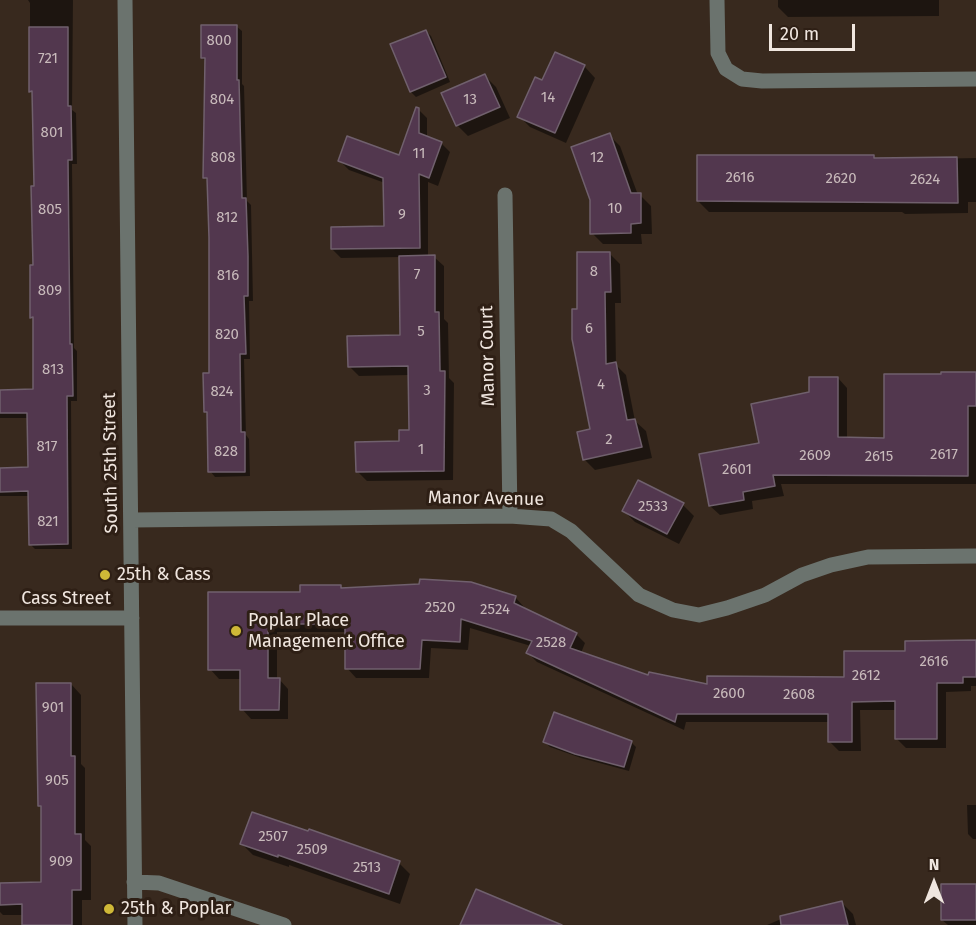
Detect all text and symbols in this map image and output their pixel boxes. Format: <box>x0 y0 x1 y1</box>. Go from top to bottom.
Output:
scale bar <box>772 12 858 50</box>
text: 20 m <box>780 23 819 45</box>
house number: 800 <box>206 32 232 50</box>
house number: 721 <box>38 50 58 68</box>
house number: 14 <box>541 89 555 107</box>
house number: 804 <box>210 91 234 109</box>
house number: 13 <box>463 91 477 109</box>
house number: 801 <box>41 124 63 142</box>
house number: 11 <box>413 145 425 163</box>
house number: 808 <box>211 149 235 167</box>
house number: 12 <box>590 149 604 167</box>
house number: 2616 <box>725 169 755 187</box>
house number: 2620 <box>825 170 857 188</box>
house number: 2624 <box>910 171 940 189</box>
house number: 10 <box>608 200 622 218</box>
house number: 805 <box>38 201 62 219</box>
house number: 9 <box>398 206 406 224</box>
house number: 812 <box>216 209 238 227</box>
house number: 8 <box>590 263 598 281</box>
house number: 7 <box>414 266 420 284</box>
house number: 816 <box>217 267 239 285</box>
house number: 809 <box>38 282 62 300</box>
street label: Manor Court <box>476 305 500 407</box>
house number: 6 <box>585 320 593 338</box>
house number: 5 <box>417 323 425 341</box>
house number: 820 <box>215 326 239 344</box>
house number: 813 <box>42 361 64 379</box>
house number: 4 <box>597 376 605 394</box>
house number: 3 <box>423 382 431 400</box>
house number: 824 <box>210 383 234 401</box>
street label: South 25th Street <box>99 392 123 534</box>
house number: 2 <box>605 431 613 449</box>
house number: 817 <box>37 438 57 456</box>
house number: 1 <box>418 441 424 459</box>
house number: 828 <box>214 443 238 461</box>
house number: 2617 <box>930 446 958 464</box>
house number: 2609 <box>799 447 831 465</box>
house number: 2615 <box>865 448 893 466</box>
house number: 2601 <box>722 461 752 479</box>
street label: Manor Avenue <box>428 487 544 511</box>
house number: 2533 <box>638 498 668 516</box>
house number: 821 <box>37 513 59 531</box>
place label: 25th & Cass <box>117 564 211 586</box>
marker: 25th & Cass <box>98 568 112 582</box>
street label: Cass Street <box>21 588 111 610</box>
house number: 2520 <box>425 599 455 617</box>
house number: 2524 <box>480 601 510 619</box>
place label: Poplar Place Management Office <box>248 610 405 652</box>
marker: Poplar Place Management Office <box>229 624 243 638</box>
house number: 2528 <box>536 634 566 652</box>
house number: 2616 <box>919 653 949 671</box>
house number: 2612 <box>852 667 880 685</box>
house number: 2600 <box>713 685 745 703</box>
house number: 2608 <box>783 686 815 704</box>
house number: 901 <box>42 699 64 717</box>
house number: 905 <box>45 772 69 790</box>
house number: 2507 <box>258 828 288 846</box>
house number: 2509 <box>296 841 328 859</box>
house number: 909 <box>49 853 73 871</box>
north arrow <box>904 853 964 913</box>
text: N <box>929 855 939 874</box>
house number: 2513 <box>353 859 381 877</box>
place label: 25th & Poplar <box>121 898 232 920</box>
marker: 25th & Poplar <box>102 902 116 916</box>

